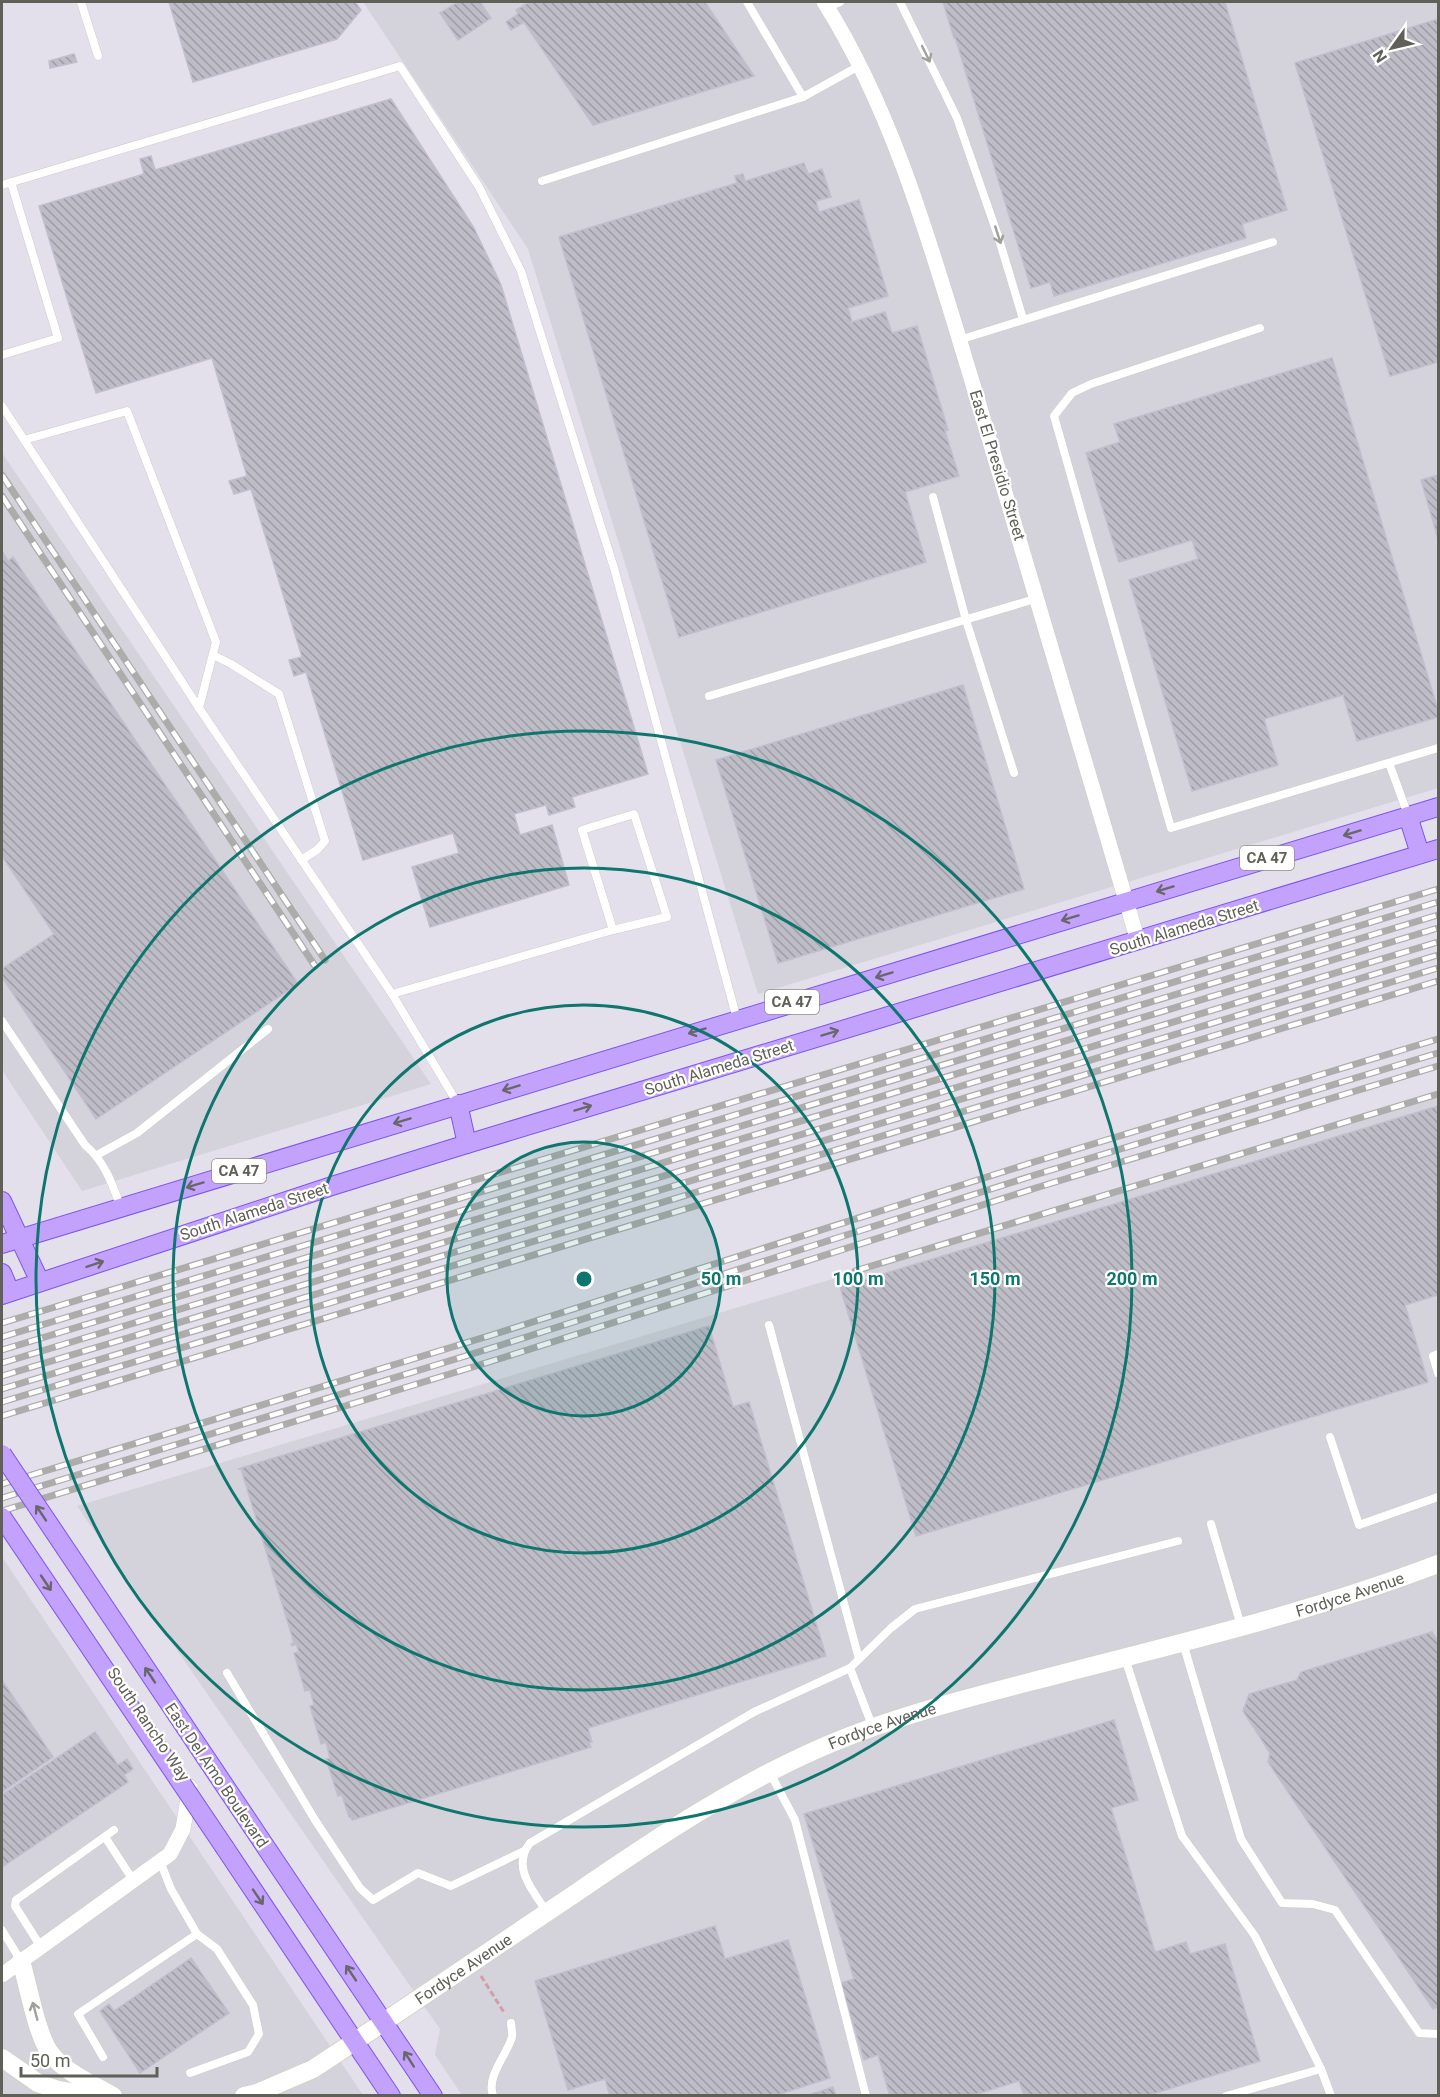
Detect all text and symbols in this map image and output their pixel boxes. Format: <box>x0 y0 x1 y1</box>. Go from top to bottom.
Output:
north arrow <box>1362 18 1422 78</box>
one-way arrow <box>920 45 932 63</box>
text: N <box>1369 46 1391 66</box>
one-way arrow <box>993 225 1004 244</box>
street label: East El Presidio Street <box>966 388 1029 543</box>
one-way arrow <box>1343 828 1362 839</box>
road number: CA 47 <box>1240 846 1294 870</box>
one-way arrow <box>1156 884 1175 895</box>
street label: South Alameda Street <box>1107 896 1261 959</box>
one-way arrow <box>1061 913 1080 924</box>
one-way arrow <box>875 970 894 981</box>
road number: CA 47 <box>765 990 819 1014</box>
one-way arrow <box>688 1026 707 1037</box>
one-way arrow <box>820 1027 839 1038</box>
street label: South Alameda Street <box>642 1036 796 1099</box>
one-way arrow <box>502 1083 521 1094</box>
one-way arrow <box>573 1102 592 1113</box>
one-way arrow <box>393 1116 412 1127</box>
road number: CA 47 <box>212 1159 266 1183</box>
street label: South Alameda Street <box>178 1179 331 1244</box>
one-way arrow <box>186 1180 205 1191</box>
one-way arrow <box>85 1258 104 1269</box>
text: 50 m <box>701 1268 741 1289</box>
text: 100 m <box>832 1268 884 1289</box>
text: 150 m <box>969 1268 1021 1289</box>
text: 200 m <box>1106 1268 1158 1289</box>
centre of rings <box>574 1269 594 1289</box>
one-way arrow <box>35 1505 48 1522</box>
street label: Fordyce Avenue <box>1293 1568 1407 1621</box>
one-way arrow <box>40 1575 52 1591</box>
street label: South Rancho Way <box>103 1664 194 1785</box>
one-way arrow <box>144 1667 156 1684</box>
street label: East Del Amo Boulevard <box>161 1699 272 1851</box>
street label: Fordyce Avenue <box>825 1699 938 1754</box>
one-way arrow <box>251 1888 264 1905</box>
street label: Fordyce Avenue <box>412 1930 516 2008</box>
one-way arrow <box>345 1965 358 1982</box>
one-way arrow <box>29 2002 40 2021</box>
scale bar <box>21 2040 158 2078</box>
text: 50 m <box>30 2050 70 2071</box>
one-way arrow <box>402 2050 415 2067</box>

